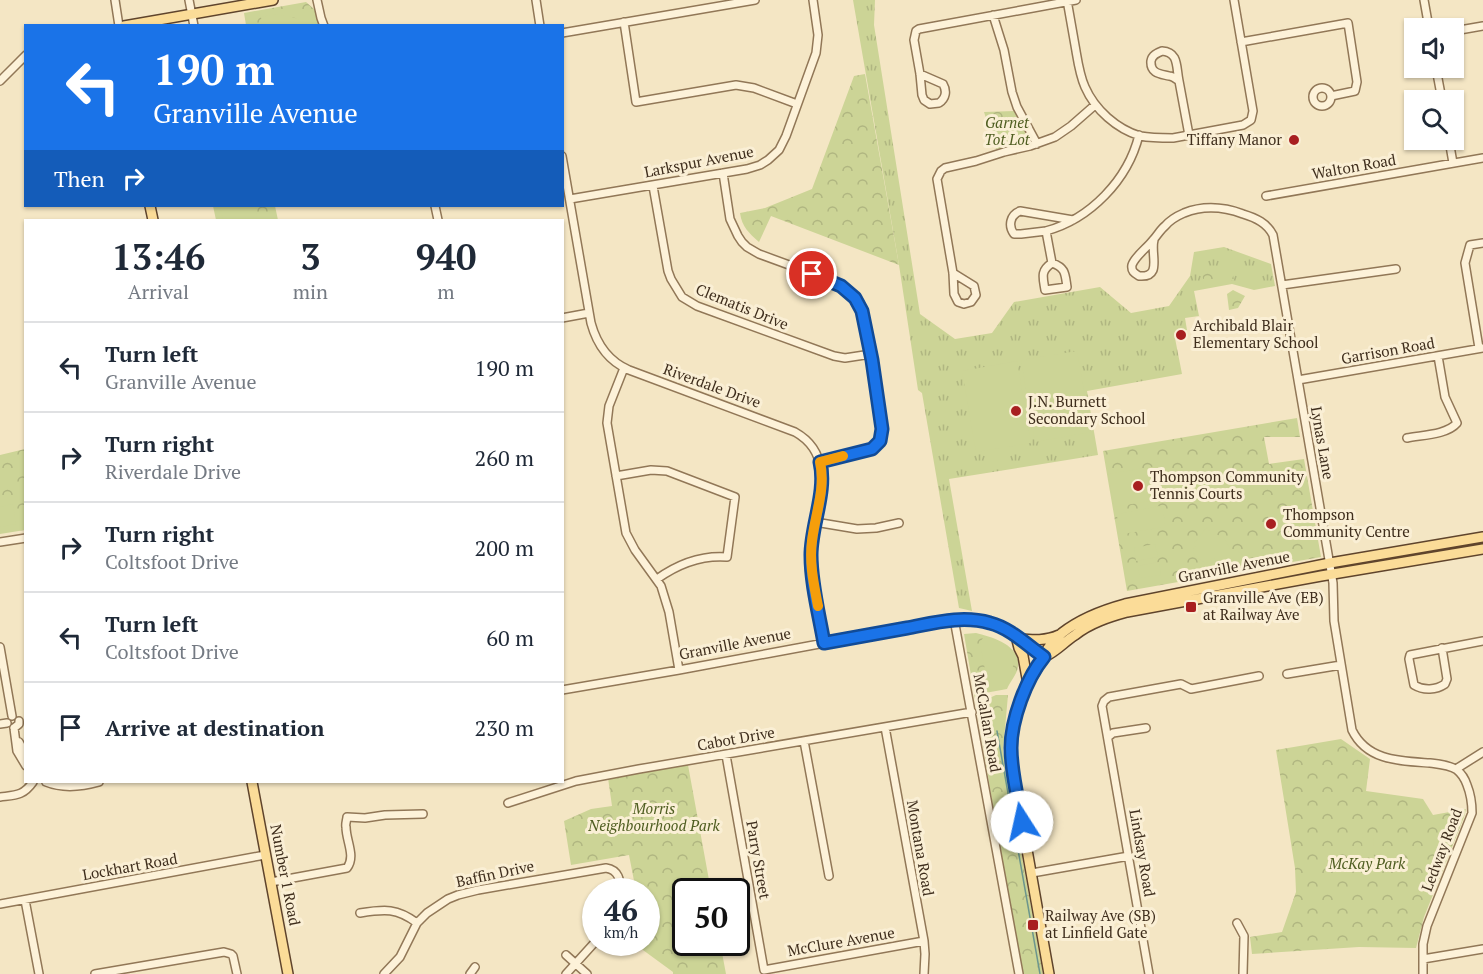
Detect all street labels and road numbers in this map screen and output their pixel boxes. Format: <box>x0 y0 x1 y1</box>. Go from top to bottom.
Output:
street label: Larkspur Avenue <box>642 141 755 181</box>
street label: Walton Road <box>1310 149 1397 183</box>
street label: Clematis Drive <box>693 278 792 334</box>
street label: Garrison Road <box>1339 332 1436 368</box>
street label: Riverdale Drive <box>661 358 764 412</box>
street label: Lynas Lane <box>1307 405 1339 481</box>
street label: Granville Avenue <box>1176 545 1292 587</box>
street label: Granville Avenue <box>677 622 793 664</box>
street label: McCallan Road <box>969 672 1007 774</box>
street label: Cabot Drive <box>695 721 776 755</box>
street label: Montana Road <box>903 798 939 897</box>
street label: Ledway Road <box>1416 805 1466 894</box>
street label: Lindsay Road <box>1125 807 1161 898</box>
street label: Parry Street <box>742 819 776 901</box>
street label: Number 1 Road <box>266 822 306 927</box>
street label: Lockhart Road <box>81 848 179 884</box>
street label: Baffin Drive <box>454 855 536 891</box>
street label: McClure Avenue <box>786 922 896 960</box>

